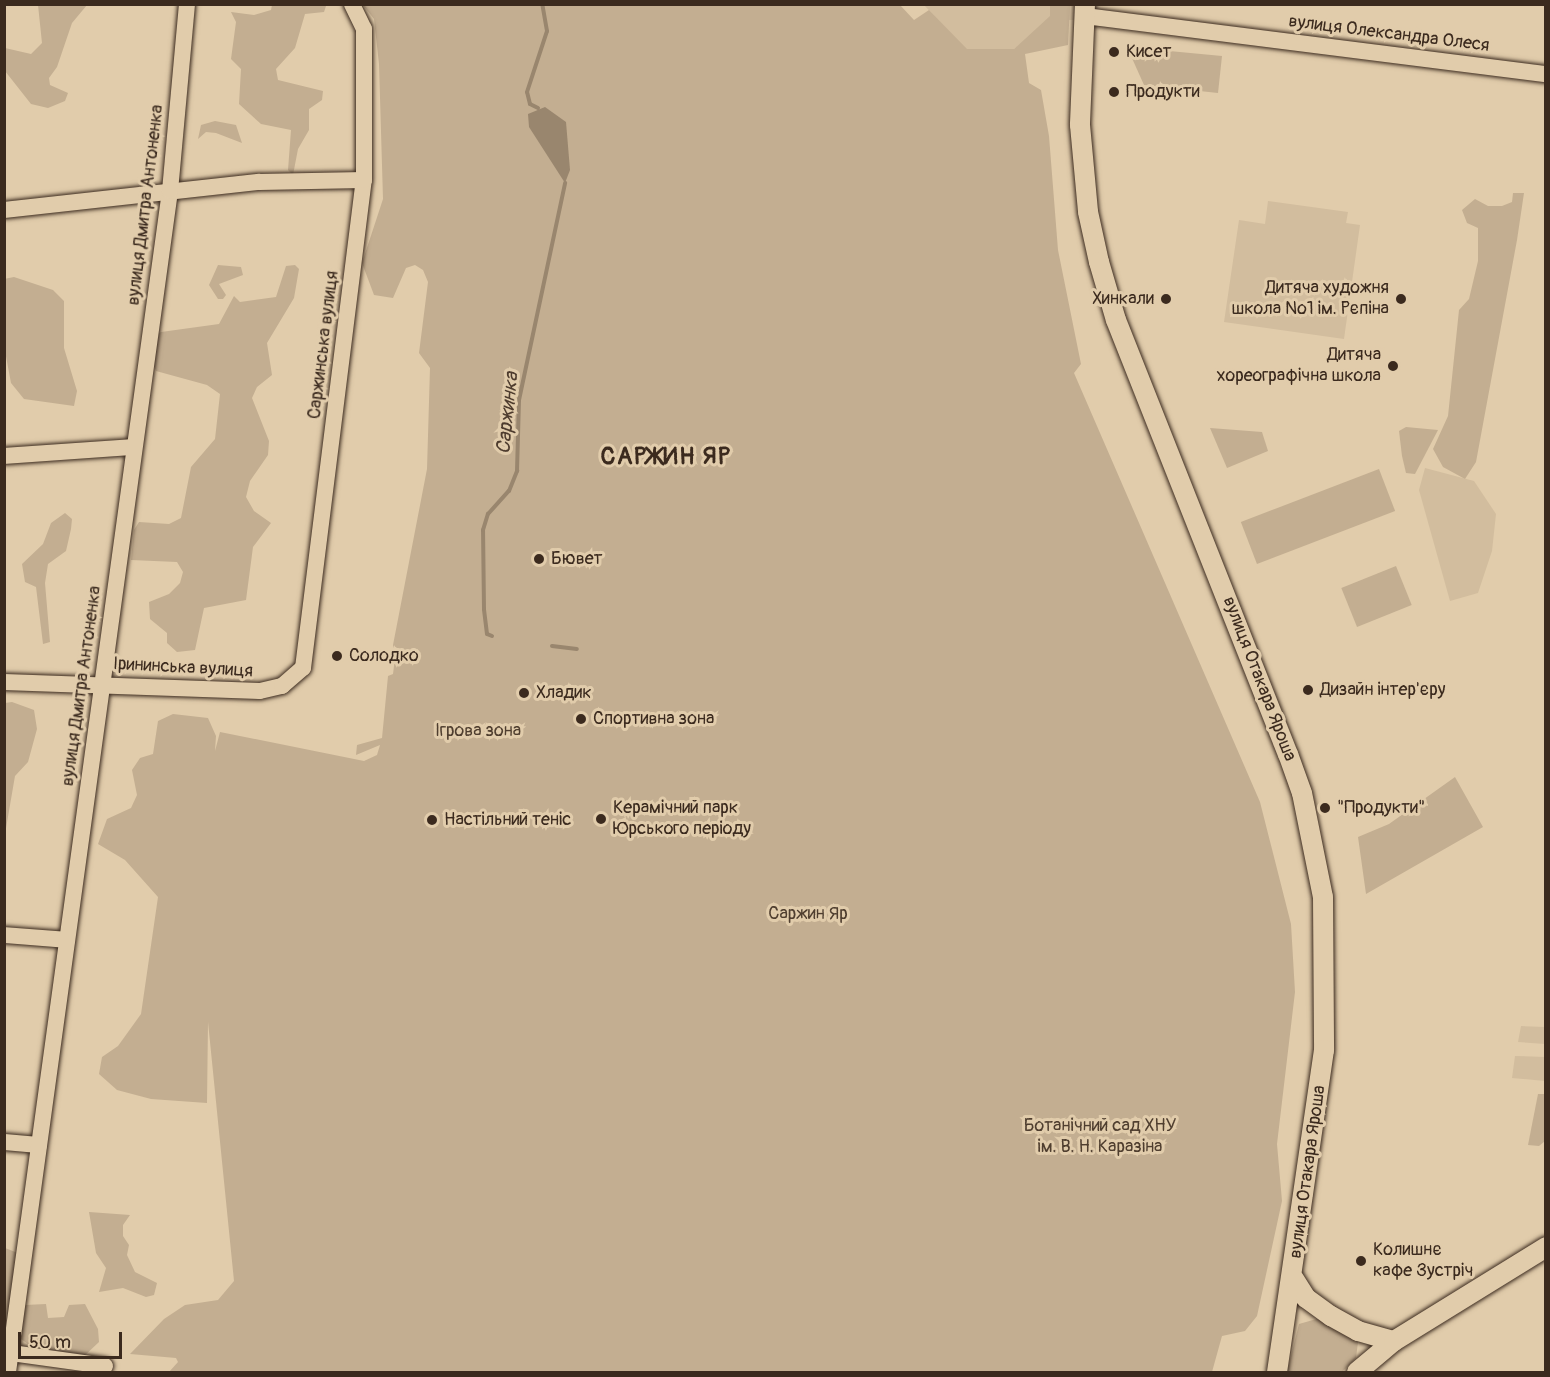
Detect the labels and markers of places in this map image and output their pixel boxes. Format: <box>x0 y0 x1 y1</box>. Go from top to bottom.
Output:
place label: Кисет <box>1126 41 1171 63</box>
marker: Кисет <box>1107 45 1121 59</box>
place label: Продукти <box>1126 81 1200 103</box>
marker: Продукти <box>1107 85 1121 99</box>
place label: Дитяча художня школа №1 ім. Рєпіна <box>1232 278 1389 320</box>
place label: Хинкали <box>1092 288 1154 310</box>
marker: Хинкали <box>1159 292 1173 306</box>
marker: Дитяча художня школа №1 ім. Рєпіна <box>1394 292 1408 306</box>
place label: Дитяча хореографічна школа <box>1216 345 1381 388</box>
marker: Дитяча хореографічна школа <box>1386 359 1400 373</box>
place label: Бювет <box>551 548 603 570</box>
marker: Бювет <box>532 552 546 566</box>
place label: Солодко <box>349 645 419 667</box>
marker: Солодко <box>330 649 344 663</box>
place label: Дизайн інтер'єру <box>1320 679 1445 701</box>
place label: Хладик <box>536 682 592 704</box>
marker: Дизайн інтер'єру <box>1301 683 1315 697</box>
marker: Хладик <box>517 686 531 700</box>
place label: Спортивна зона <box>593 708 714 730</box>
marker: Спортивна зона <box>574 712 588 726</box>
place label: "Продукти" <box>1337 797 1425 819</box>
place label: Керамічний парк Юрського періоду <box>613 798 751 840</box>
marker: "Продукти" <box>1318 801 1332 815</box>
place label: Настільний теніс <box>444 809 571 831</box>
marker: Керамічний парк Юрського періоду <box>594 812 608 826</box>
marker: Настільний теніс <box>425 813 439 827</box>
place label: Колишнє кафе Зустріч <box>1373 1240 1473 1282</box>
marker: Колишнє кафе Зустріч <box>1354 1254 1368 1268</box>

